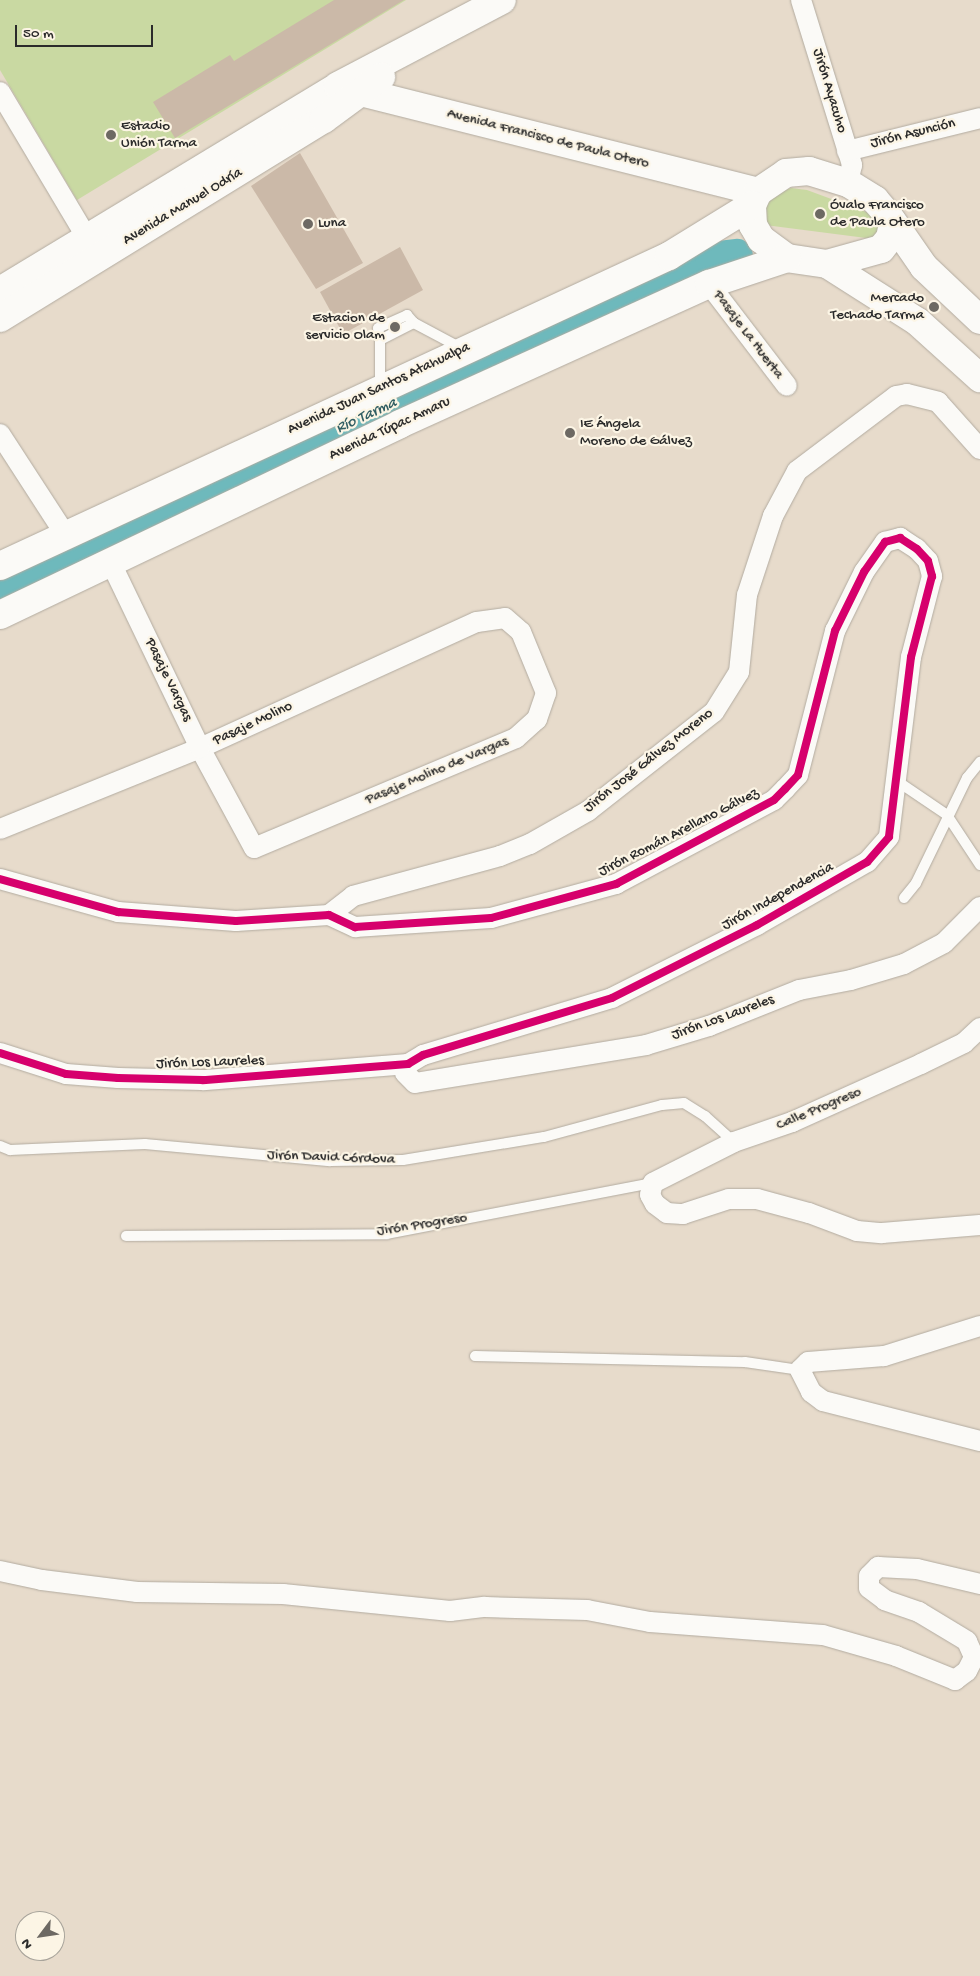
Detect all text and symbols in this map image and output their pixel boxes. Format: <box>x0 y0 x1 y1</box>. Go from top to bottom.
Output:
scale bar <box>18 15 155 47</box>
text: 50 m <box>23 25 54 43</box>
street label: Jirón Ayacuho <box>808 47 850 135</box>
street label: Avenida Francisco de Paula Otero <box>445 105 651 173</box>
street label: Jirón Asunción <box>869 115 957 153</box>
place label: Estadio Unión Tarma <box>121 117 197 152</box>
marker: Estadio Unión Tarma <box>105 129 117 141</box>
street label: Avenida Manuel Odría <box>120 164 246 250</box>
place label: Óvalo Francisco de Paula Otero <box>830 196 925 231</box>
marker: Óvalo Francisco de Paula Otero <box>814 208 826 220</box>
place label: Luna <box>318 215 346 233</box>
marker: Luna <box>302 218 314 230</box>
street label: Pasaje La Huerta <box>709 287 787 383</box>
place label: Mercado Techado Tarma <box>830 289 924 324</box>
marker: Mercado Techado Tarma <box>928 301 940 313</box>
place label: Estacion de servicio Olam <box>306 309 385 344</box>
marker: Estacion de servicio Olam <box>389 321 401 333</box>
street label: Avenida Juan Santos Atahualpa <box>285 339 473 439</box>
street label: Avenida Túpac Amaru <box>327 393 453 465</box>
water label: Río Tarma <box>334 395 400 439</box>
place label: IE Ángela Moreno de Gálvez <box>580 415 692 450</box>
marker: IE Ángela Moreno de Gálvez <box>564 427 576 439</box>
street label: Pasaje Vargas <box>140 635 196 725</box>
street label: Pasaje Molino <box>210 698 296 750</box>
street label: Jirón José Gálvez Moreno <box>581 705 717 817</box>
street label: Pasaje Molino de Vargas <box>363 733 511 809</box>
street label: Jirón Román Arellano Gálvez <box>596 785 762 881</box>
street label: Jirón Independencia <box>719 859 837 935</box>
street label: Jirón Los Laureles <box>669 991 777 1045</box>
street label: Jirón Los Laureles <box>156 1052 264 1074</box>
street label: Calle Progreso <box>774 1083 864 1135</box>
street label: Jirón David Córdova <box>267 1147 395 1169</box>
street label: Jirón Progreso <box>376 1209 468 1241</box>
north arrow <box>15 1911 65 1961</box>
text: N <box>18 1935 37 1952</box>

